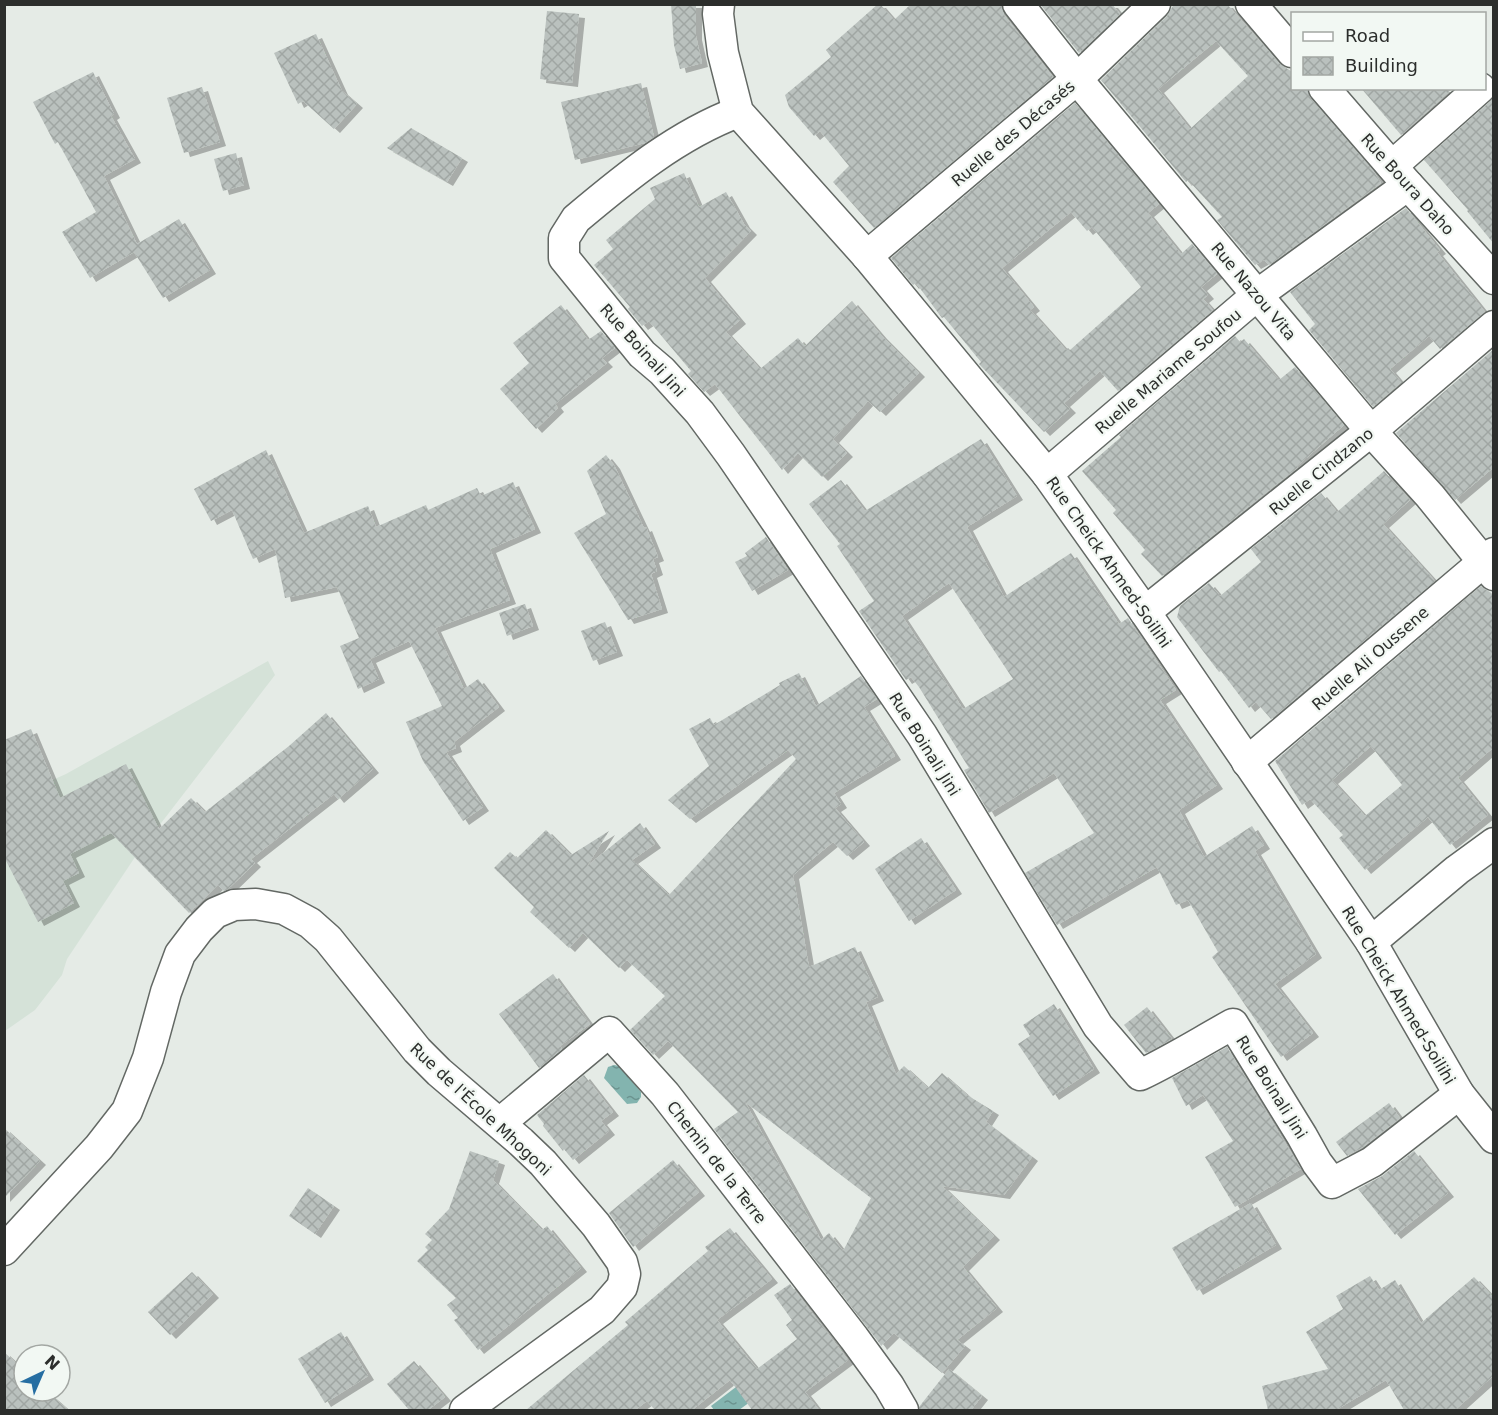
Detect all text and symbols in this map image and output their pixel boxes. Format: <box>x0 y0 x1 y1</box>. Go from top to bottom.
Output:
legend <box>1291 12 1486 90</box>
text: Road <box>1345 25 1390 46</box>
text: Building <box>1345 55 1418 76</box>
street label: Ruelle des Décasés <box>948 76 1079 190</box>
street label: Rue Boura Daho <box>1357 130 1458 239</box>
street label: Rue Nazou Vita <box>1207 239 1300 344</box>
street label: Rue Boinali Jini <box>596 300 689 401</box>
street label: Ruelle Mariame Soufou <box>1091 305 1245 438</box>
street label: Ruelle Cindzano <box>1266 424 1377 519</box>
street label: Rue Cheick Ahmed-Soilihi <box>1042 473 1175 652</box>
street label: Ruelle Ali Oussene <box>1308 603 1433 714</box>
street label: Rue Boinali Jini <box>885 689 964 799</box>
street label: Rue Cheick Ahmed-Soilihi <box>1338 903 1459 1088</box>
street label: Rue Boinali Jini <box>1232 1032 1311 1142</box>
street label: Rue de l'École Mhogoni <box>406 1039 555 1180</box>
street label: Chemin de la Terre <box>663 1097 770 1227</box>
north arrow <box>12 1343 72 1403</box>
text: N <box>41 1351 63 1374</box>

